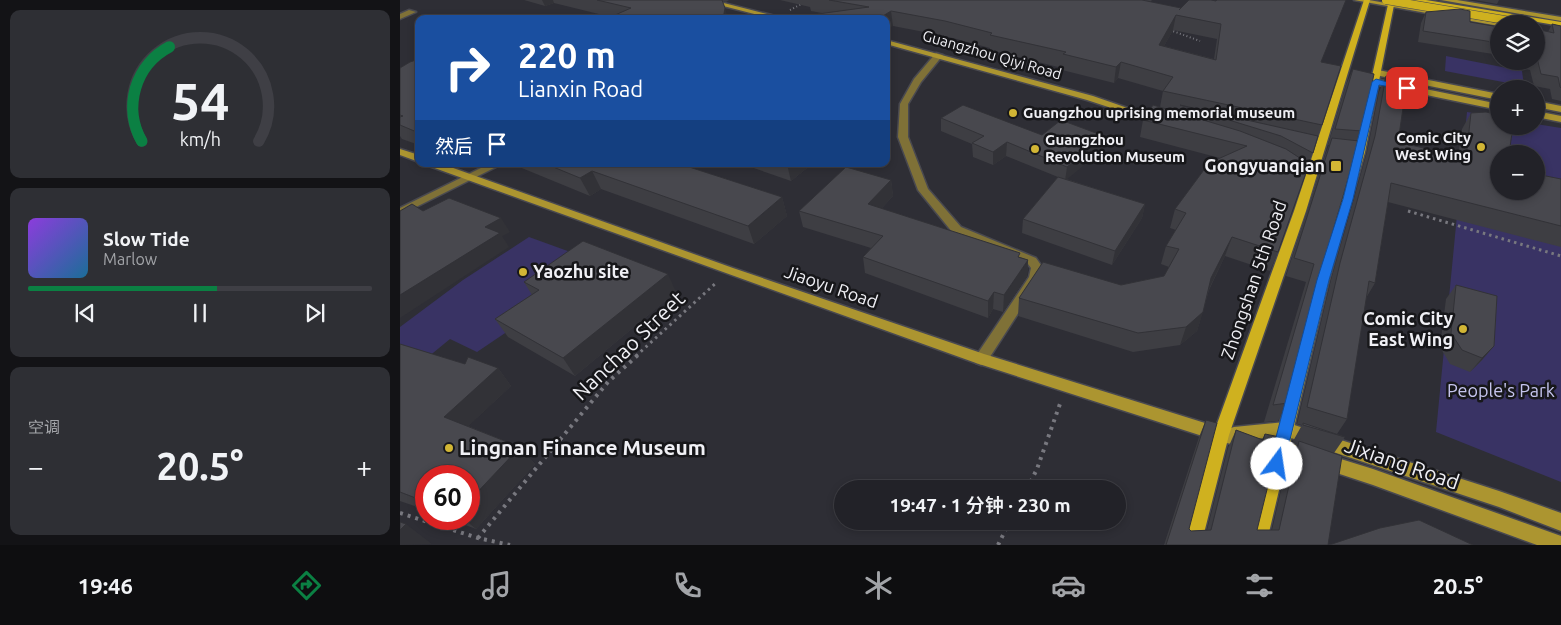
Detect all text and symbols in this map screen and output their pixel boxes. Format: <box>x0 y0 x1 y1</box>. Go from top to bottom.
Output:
map controls <box>1490 15 1545 200</box>
button: layers <box>1490 15 1545 70</box>
street label: Guangzhou Qiyi Road <box>921 27 1064 83</box>
icon: right <box>435 35 500 100</box>
text: 220 m <box>518 35 616 75</box>
pin <box>1386 67 1428 109</box>
text: 54 <box>171 72 229 130</box>
icon: arrive <box>1393 74 1421 102</box>
text: Lianxin Road <box>518 76 643 101</box>
button: + <box>1490 80 1545 135</box>
place label: Guangzhou uprising memorial museum <box>1023 104 1295 121</box>
marker: Guangzhou uprising memorial museum <box>1007 107 1019 119</box>
text: km/h <box>179 129 221 149</box>
place label: Comic City West Wing <box>1395 129 1471 163</box>
icon: arrive <box>483 130 511 158</box>
place label: Guangzhou Revolution Museum <box>1045 131 1185 165</box>
text: 然后 <box>435 135 473 157</box>
marker: Comic City West Wing <box>1475 141 1487 153</box>
marker: Guangzhou Revolution Museum <box>1029 143 1041 155</box>
button: − <box>1490 145 1545 200</box>
place label: Gongyuanqian <box>1204 155 1325 175</box>
marker: Gongyuanqian <box>1329 159 1343 173</box>
street label: Zhongshan 5th Road <box>1216 198 1290 362</box>
text: Slow Tide <box>103 228 190 250</box>
text: Marlow <box>103 250 157 268</box>
place label: Yaozhu site <box>533 261 629 281</box>
street label: Jiaoyu Road <box>782 261 881 311</box>
marker: Yaozhu site <box>517 266 529 278</box>
street label: Nanchao Street <box>567 286 689 405</box>
icon: previous <box>71 299 99 327</box>
icon: pause <box>186 299 214 327</box>
icon: next <box>301 299 329 327</box>
place label: Comic City East Wing <box>1363 308 1453 349</box>
marker: Comic City East Wing <box>1457 323 1469 335</box>
park label: People's Park <box>1447 380 1555 400</box>
text: 空调 <box>28 418 60 436</box>
street label: Jixiang Road <box>1342 432 1463 494</box>
place label: Lingnan Finance Museum <box>459 435 706 459</box>
position arrow <box>1250 437 1302 489</box>
marker: Lingnan Finance Museum <box>443 442 455 454</box>
text: 20.5° <box>156 445 244 487</box>
text: − <box>28 451 44 482</box>
text: + <box>356 451 372 482</box>
speed limit sign: 60 <box>415 465 480 530</box>
text: 19:47 · 1 分钟 · 230 m <box>889 494 1071 516</box>
icon: directions <box>289 568 324 603</box>
icon: music <box>479 568 514 603</box>
icon: phone <box>670 568 705 603</box>
icon: climate <box>861 568 896 603</box>
icon: car <box>1051 568 1086 603</box>
icon: filters <box>1242 568 1277 603</box>
text: 19:46 <box>78 573 133 598</box>
text: 20.5° <box>1433 573 1483 598</box>

